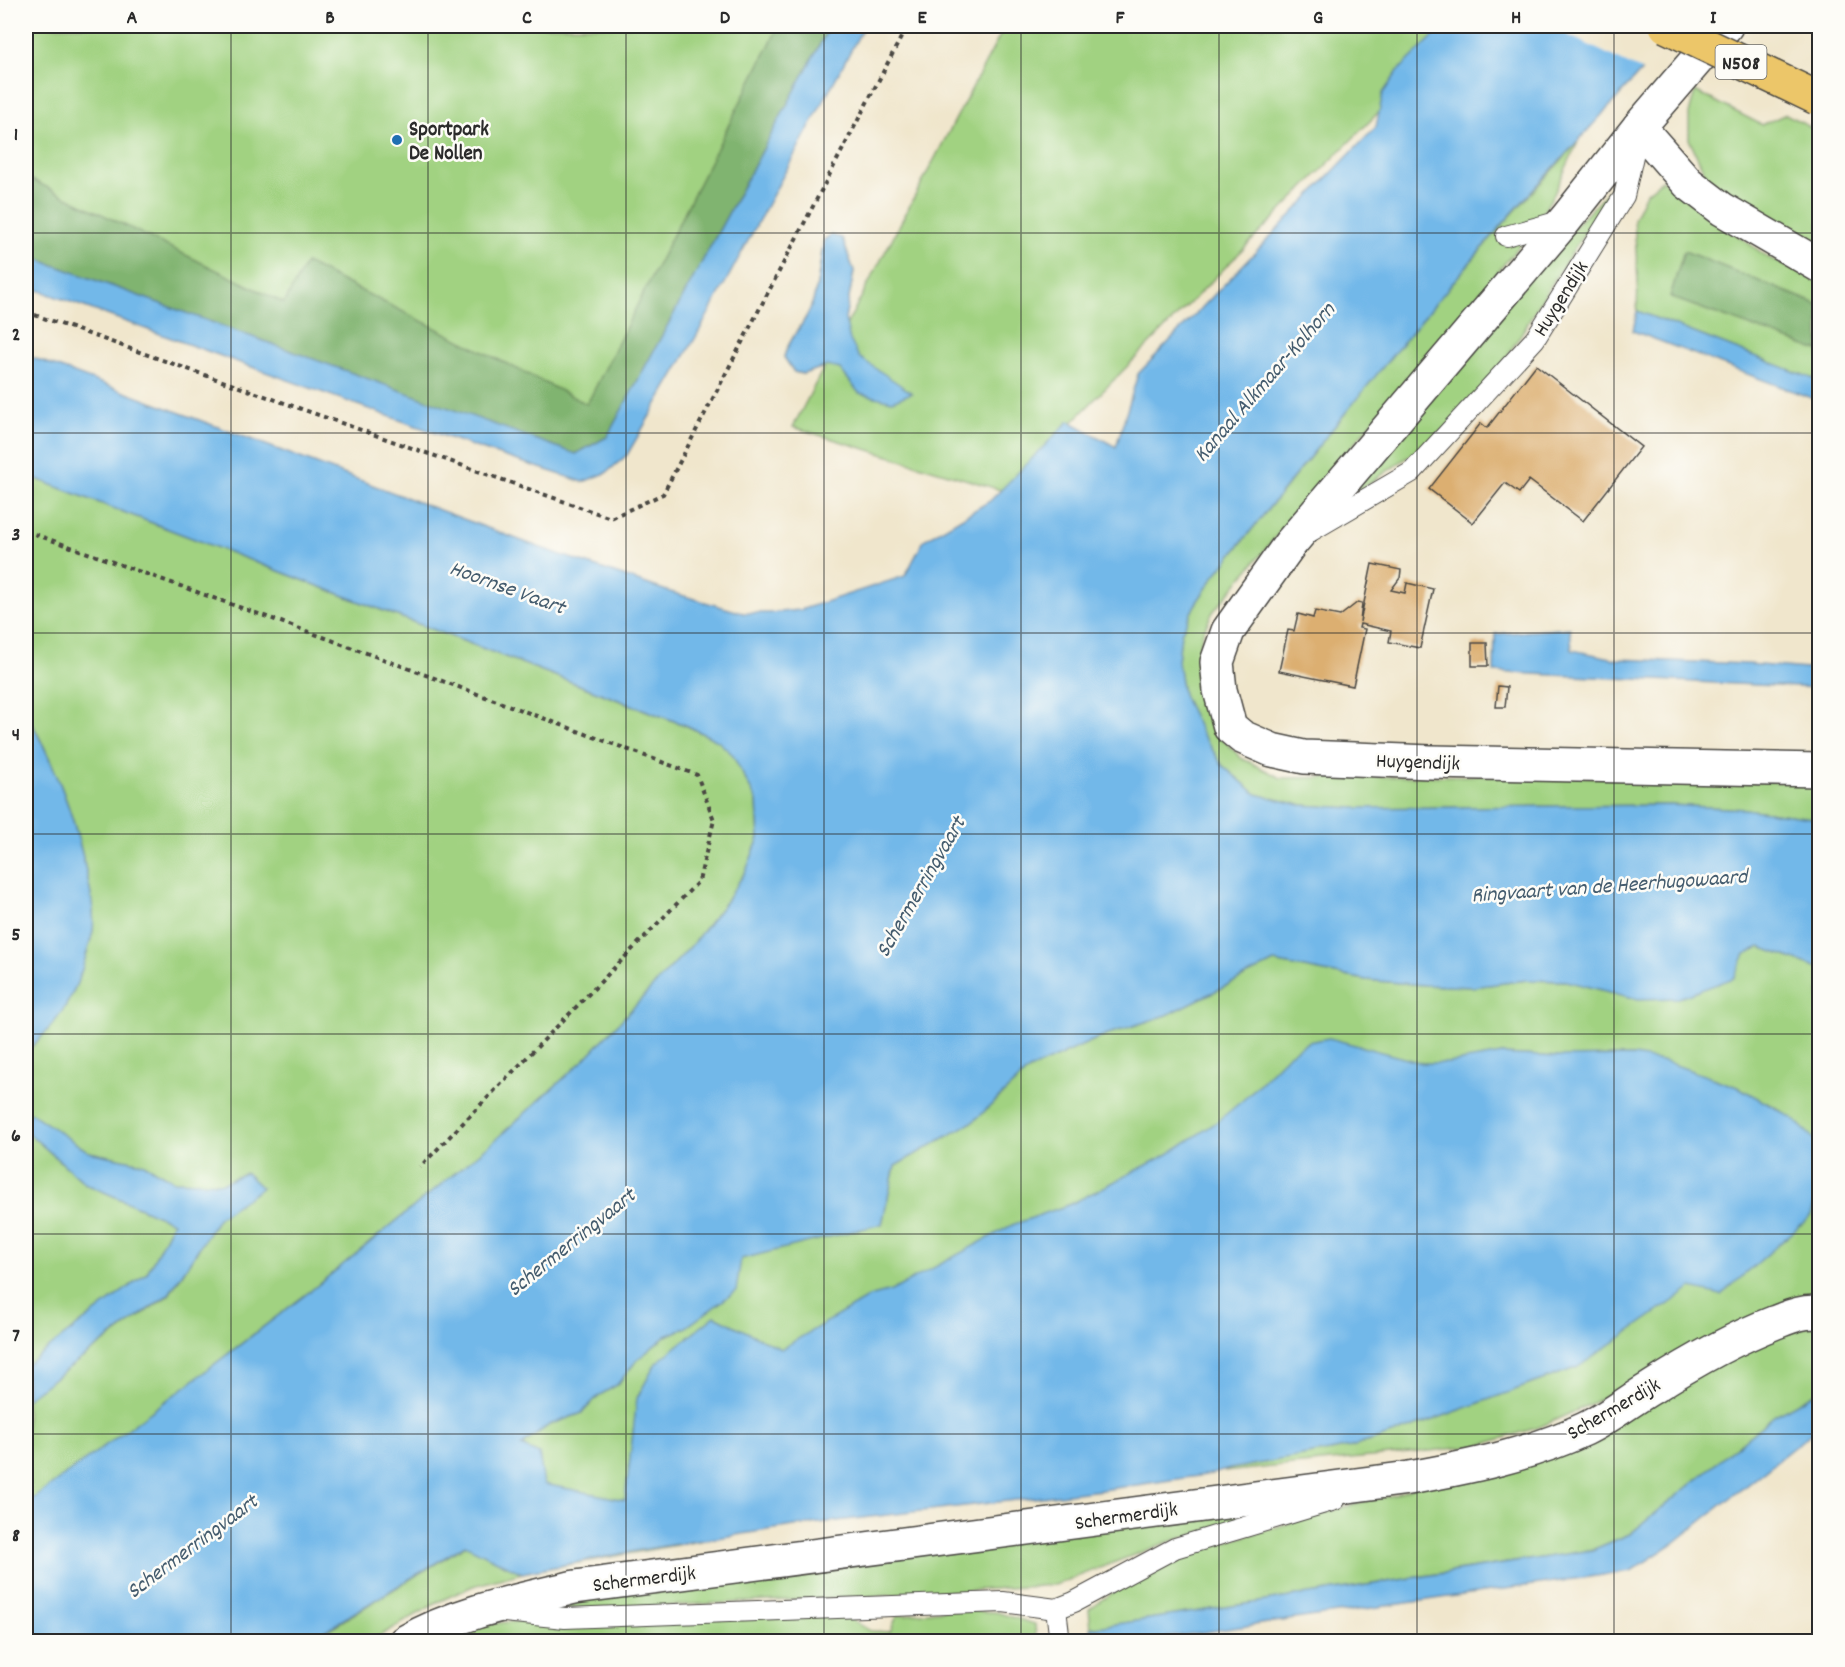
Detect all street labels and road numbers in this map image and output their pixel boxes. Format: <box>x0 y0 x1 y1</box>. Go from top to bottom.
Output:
road number: N508 <box>1716 45 1766 79</box>
street label: Huygendijk <box>1527 256 1598 343</box>
street label: Huygendijk <box>1375 748 1461 780</box>
street label: Schermerdijk <box>1562 1372 1667 1449</box>
street label: Schermerdijk <box>1073 1496 1180 1540</box>
street label: Schermerdijk <box>591 1560 698 1602</box>

